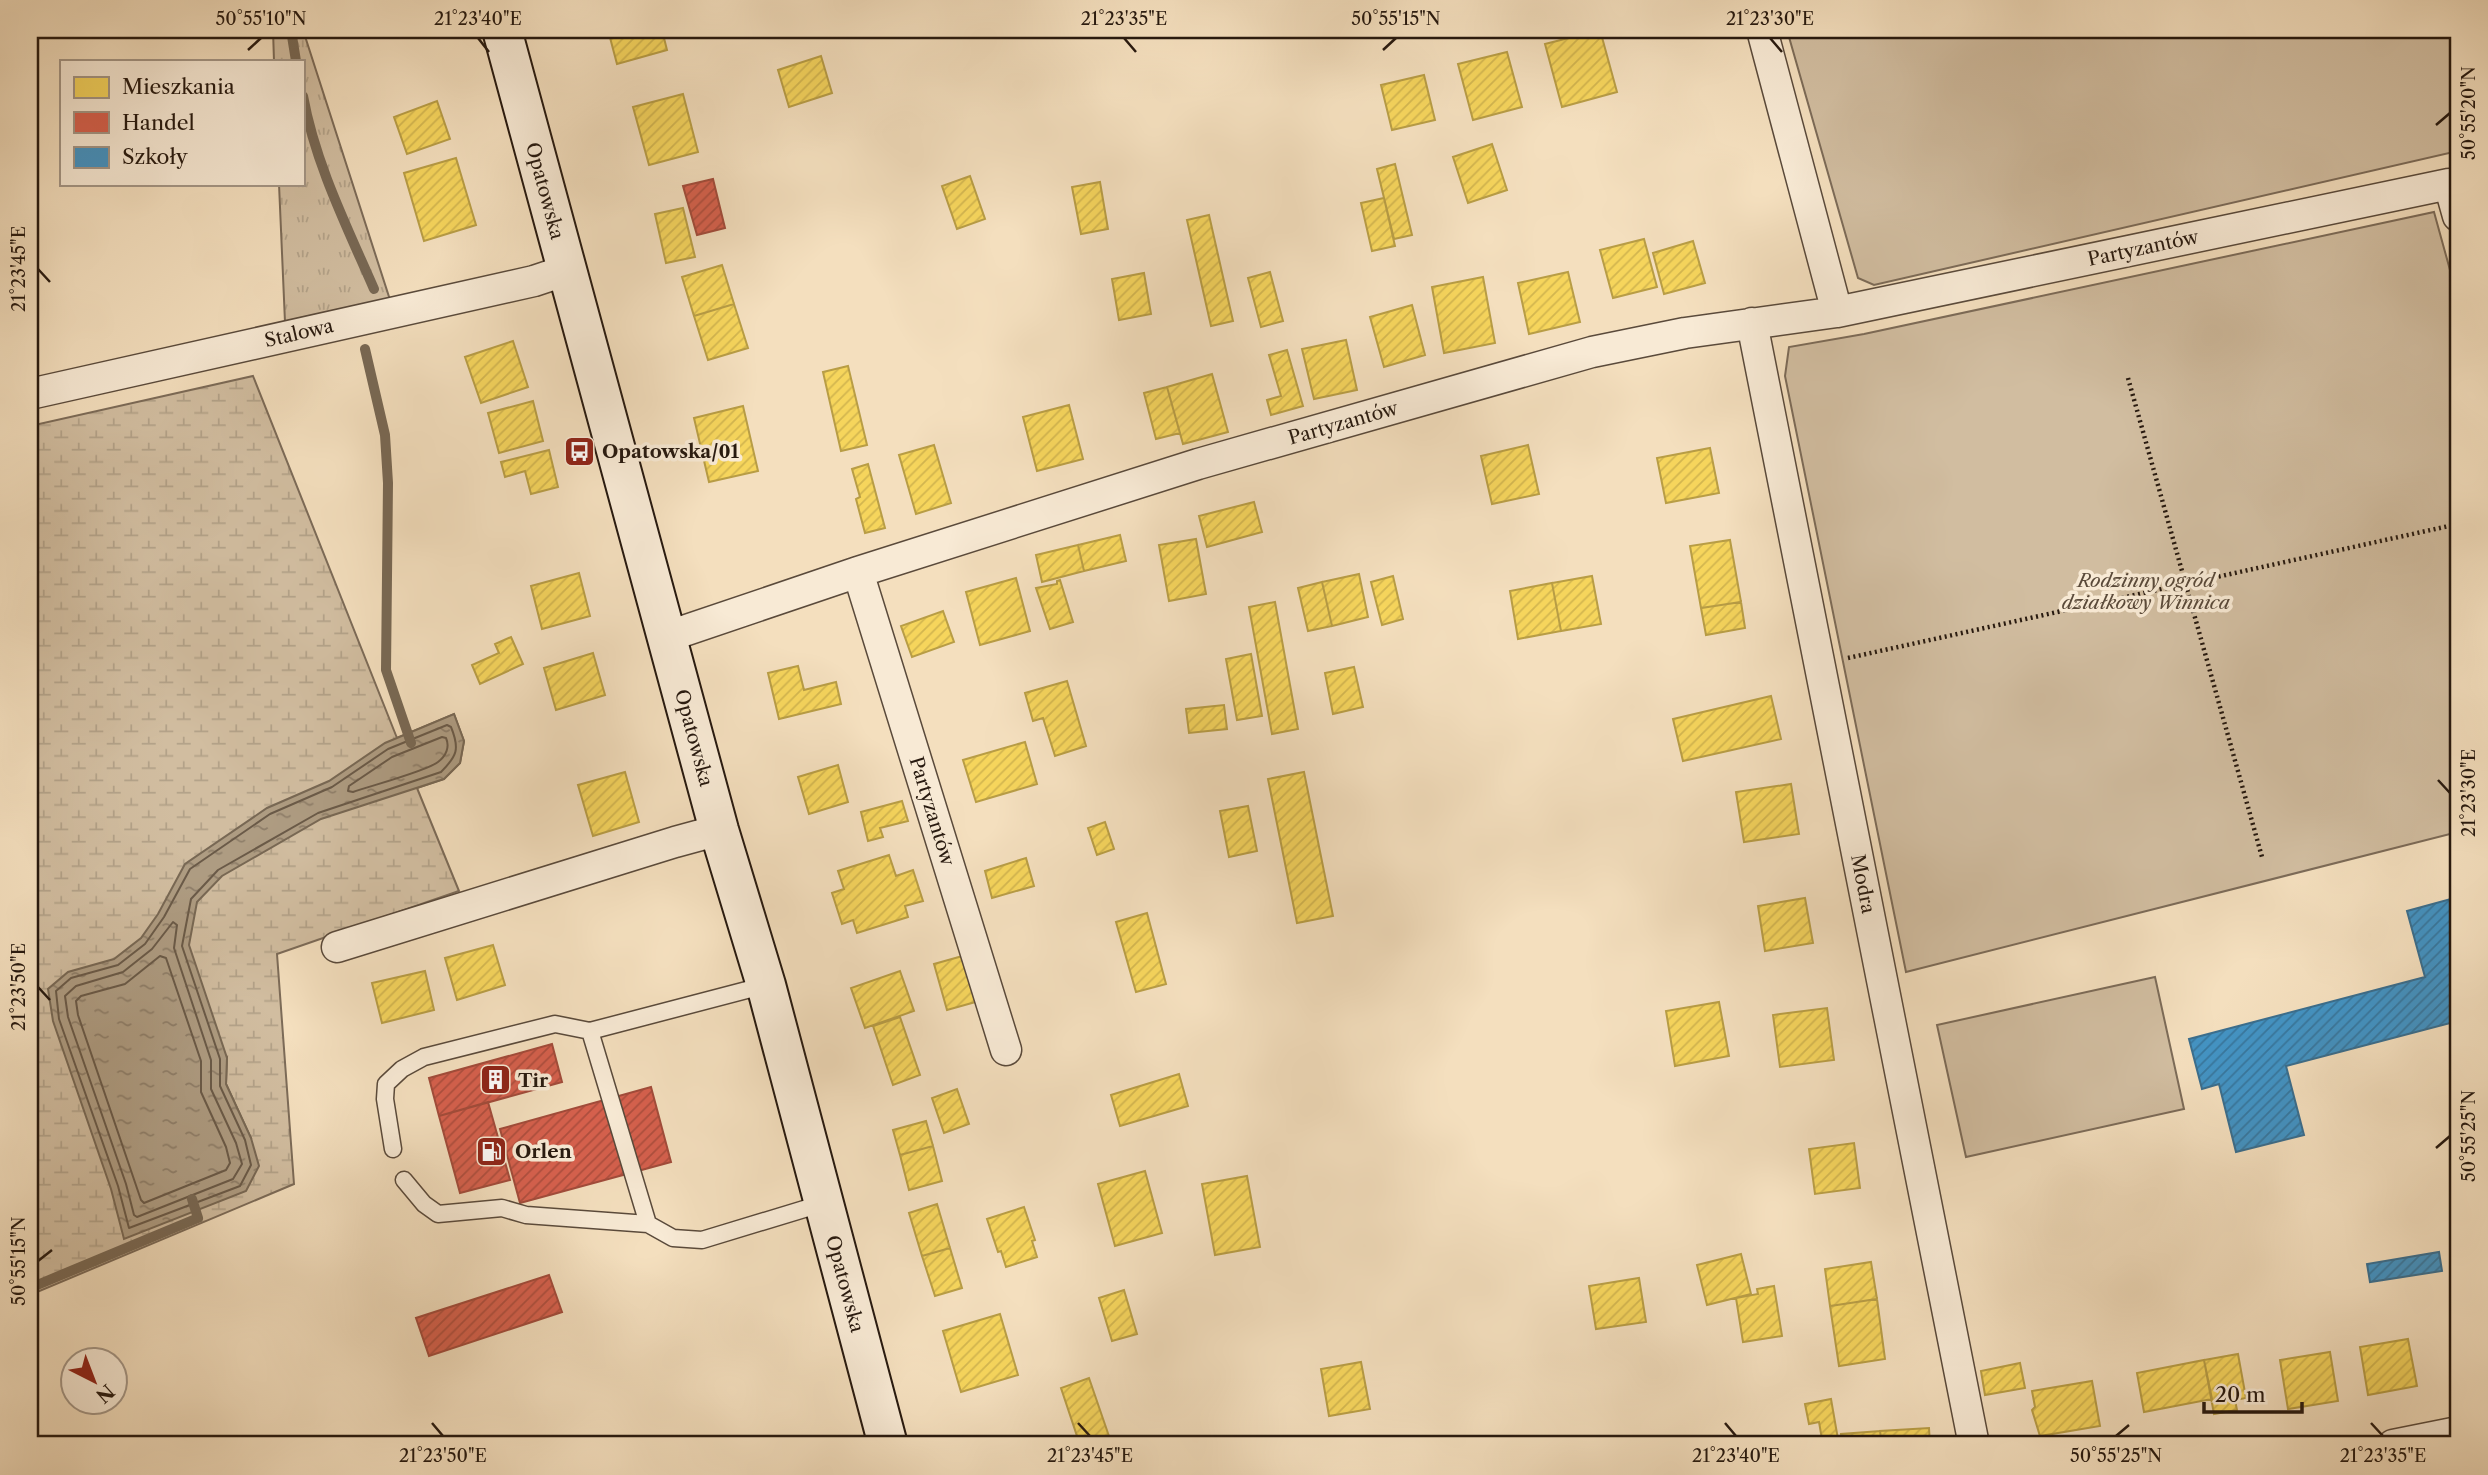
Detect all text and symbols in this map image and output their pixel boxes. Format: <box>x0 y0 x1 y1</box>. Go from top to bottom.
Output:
text: 50°55'10"N <box>215 8 307 30</box>
text: 21°23'40"E <box>434 8 522 30</box>
text: 21°23'35"E <box>1081 8 1167 30</box>
text: 50°55'15"N <box>1351 8 1441 30</box>
text: 21°23'30"E <box>1726 8 1814 30</box>
legend <box>60 60 304 186</box>
text: 50°55'20"N <box>2458 66 2480 160</box>
text: Mieszkania <box>122 74 236 99</box>
text: Handel <box>122 110 195 135</box>
street label: Opatowska <box>521 140 569 242</box>
text: Szkoły <box>122 144 188 169</box>
street label: Partyzantów <box>2085 225 2201 271</box>
text: 21°23'45"E <box>8 226 30 312</box>
street label: Stalowa <box>262 314 336 352</box>
street label: Partyzantów <box>1286 396 1401 450</box>
bus stop icon: Opatowska/01 <box>562 434 596 468</box>
place label: Opatowska/01 <box>602 440 740 463</box>
park label: Rodzinny ogród działkowy Winnica <box>2062 569 2231 614</box>
street label: Opatowska <box>670 687 718 789</box>
text: 21°23'30"E <box>2458 749 2480 837</box>
street label: Partyzantów <box>905 754 960 869</box>
street label: Modra <box>1846 852 1880 916</box>
text: 21°23'50"E <box>8 943 30 1031</box>
building icon: Tir <box>478 1063 512 1097</box>
place label: Tir <box>518 1069 549 1092</box>
text: 50°55'25"N <box>2458 1090 2480 1182</box>
fuel station icon: Orlen <box>475 1134 509 1168</box>
place label: Orlen <box>515 1140 572 1163</box>
text: 50°55'15"N <box>8 1216 30 1306</box>
street label: Opatowska <box>821 1233 869 1335</box>
north arrow <box>60 1346 130 1416</box>
scale bar <box>2204 1370 2302 1414</box>
text: N <box>91 1379 119 1407</box>
text: 20 m <box>2215 1382 2266 1407</box>
text: 21°23'50"E <box>399 1445 487 1467</box>
text: 21°23'45"E <box>1047 1445 1133 1467</box>
text: 21°23'40"E <box>1692 1445 1780 1467</box>
text: 50°55'25"N <box>2070 1445 2162 1467</box>
text: 21°23'35"E <box>2340 1445 2426 1467</box>

